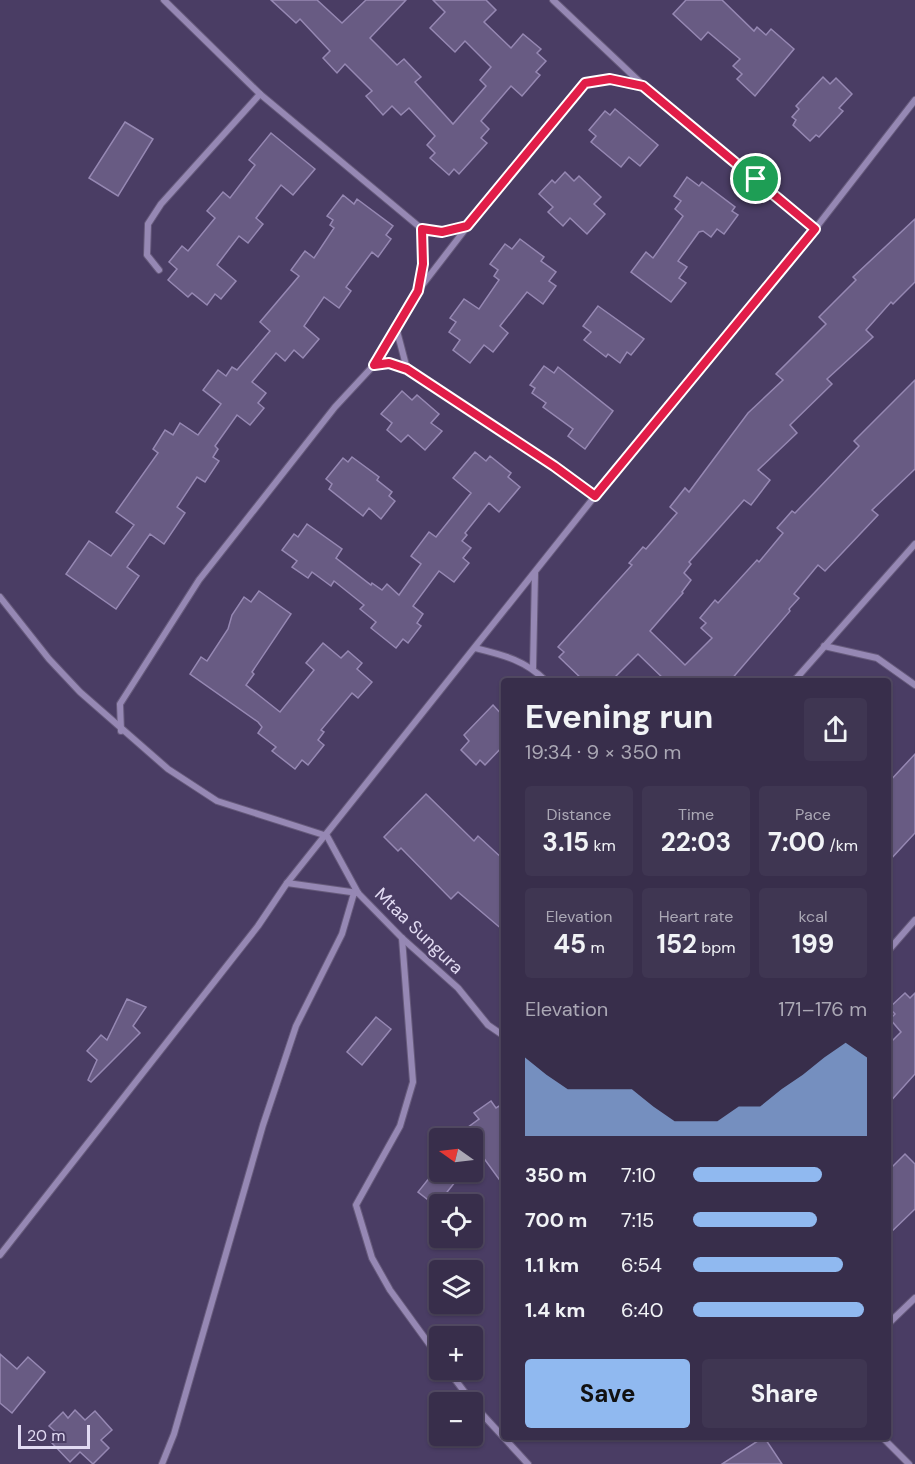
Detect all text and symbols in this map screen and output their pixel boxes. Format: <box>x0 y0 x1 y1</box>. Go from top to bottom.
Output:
pin <box>730 153 781 204</box>
icon: arrive <box>739 162 772 195</box>
text: Evening run <box>525 695 713 738</box>
button: share <box>804 698 867 761</box>
text: 19:34 · 9 × 350 m <box>525 739 681 765</box>
text: Distance <box>547 804 611 825</box>
text: Time <box>678 804 714 825</box>
text: Pace <box>795 804 831 825</box>
text: 3.15 <box>542 825 589 859</box>
text: 22:03 <box>661 825 731 859</box>
text: 7:00 <box>768 825 825 859</box>
text: km <box>589 835 616 856</box>
text: /km <box>825 835 858 856</box>
street label: Mtaa Sungura <box>369 883 469 979</box>
text: Elevation <box>546 906 612 927</box>
text: Heart rate <box>659 906 733 927</box>
text: kcal <box>799 906 827 927</box>
text: 45 <box>553 927 586 961</box>
text: 152 <box>656 927 697 961</box>
text: 199 <box>792 927 834 961</box>
text: m <box>586 937 605 958</box>
text: bpm <box>697 937 736 958</box>
text: Elevation <box>525 996 608 1022</box>
text: 171–176 m <box>778 996 867 1022</box>
north arrow <box>429 1128 483 1182</box>
map controls <box>429 1128 483 1446</box>
text: 350 m <box>525 1162 587 1188</box>
text: 7:10 <box>621 1162 656 1188</box>
button: locate <box>429 1194 483 1248</box>
text: 700 m <box>525 1207 587 1233</box>
text: 7:15 <box>621 1207 654 1233</box>
text: 1.1 km <box>525 1252 579 1278</box>
text: 6:54 <box>621 1252 662 1278</box>
button: layers <box>429 1260 483 1314</box>
text: 1.4 km <box>525 1297 585 1323</box>
text: 6:40 <box>621 1297 663 1323</box>
button: + <box>429 1326 483 1380</box>
button: Save <box>525 1359 690 1428</box>
button: Share <box>702 1359 867 1428</box>
button: − <box>429 1392 483 1446</box>
scale bar <box>18 1422 90 1450</box>
text: 20 m <box>27 1425 66 1446</box>

